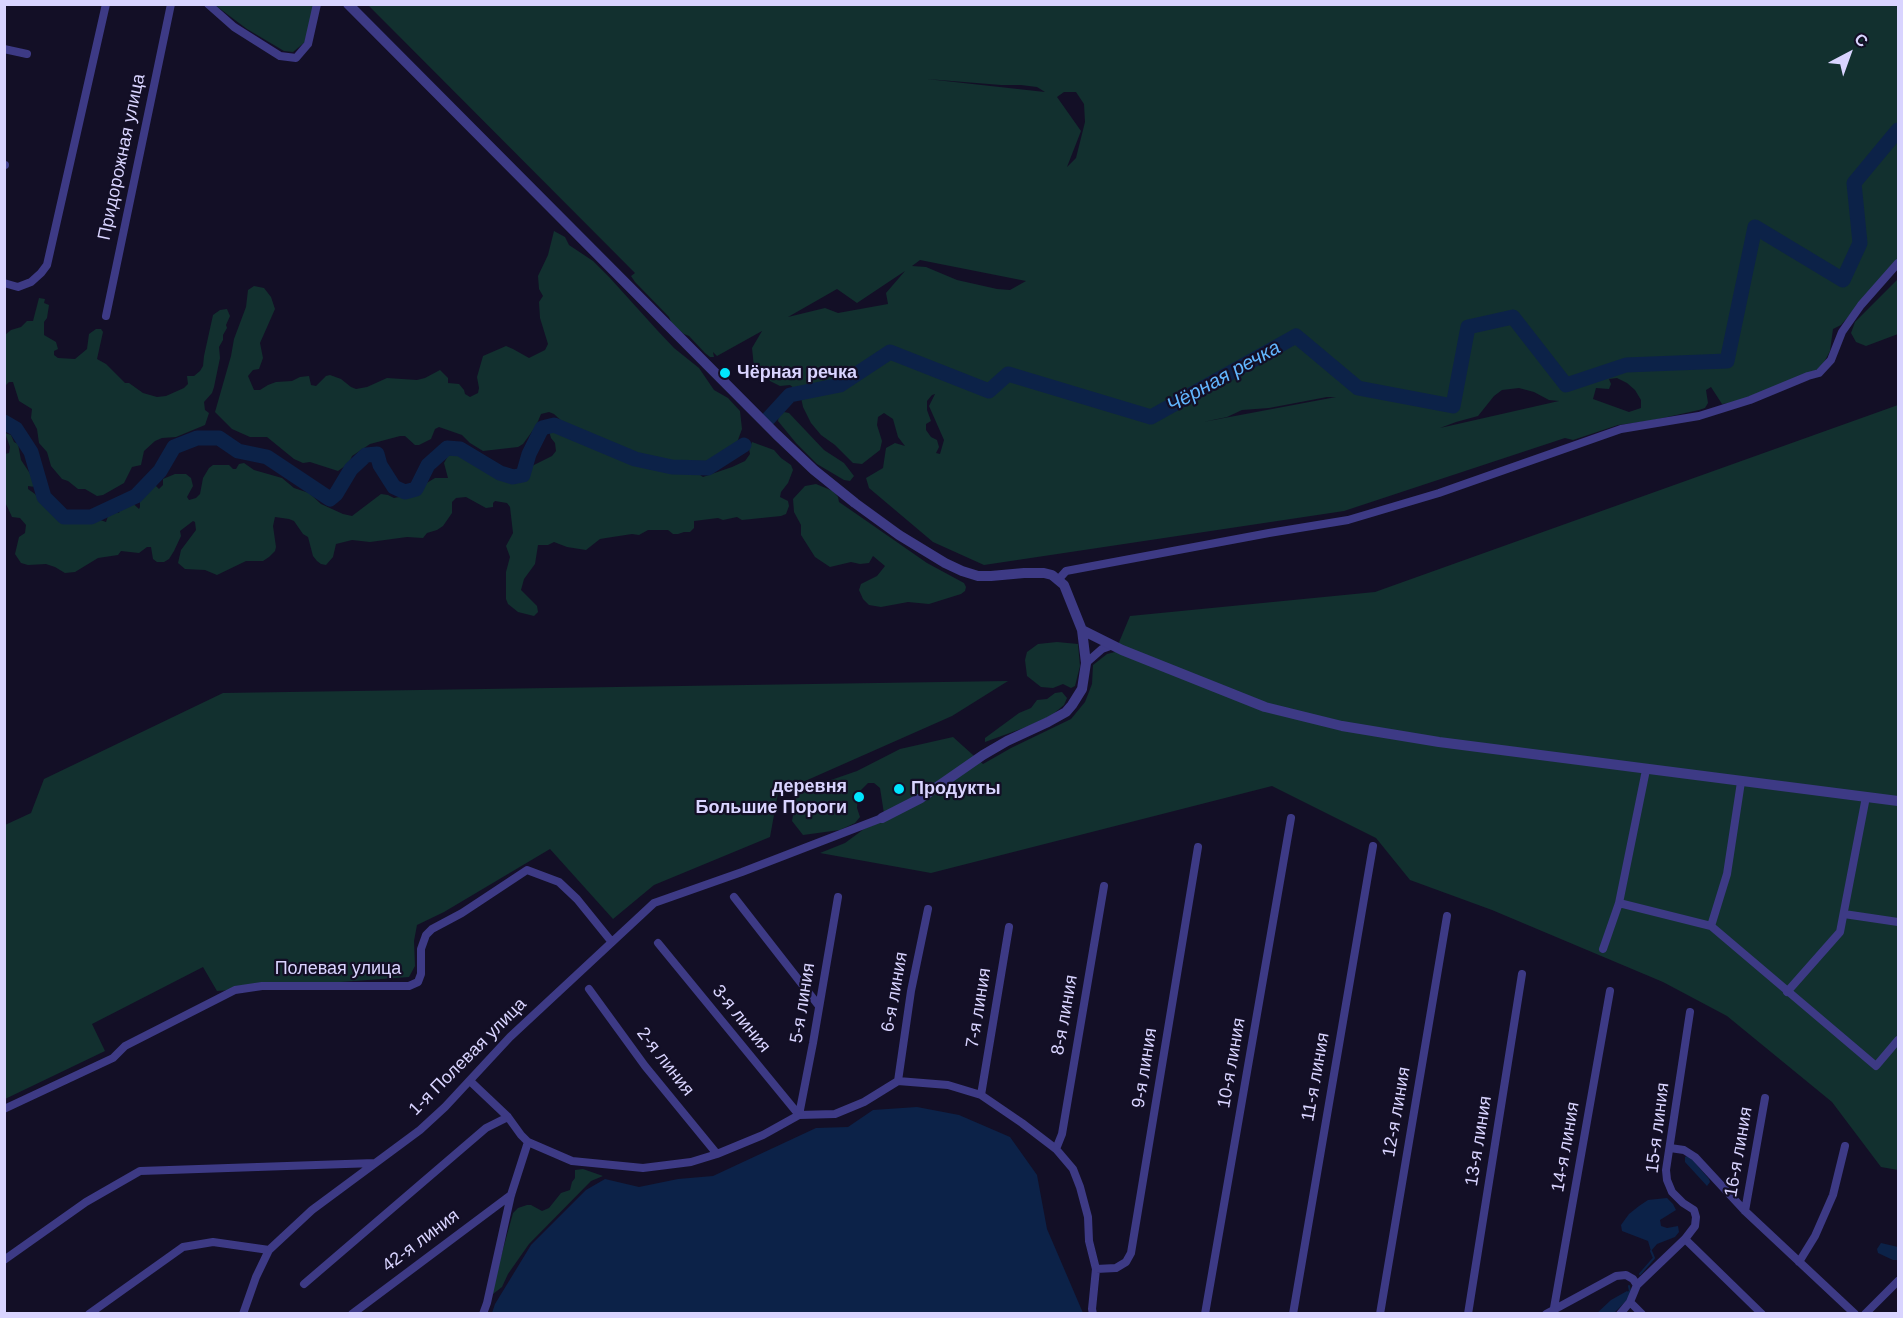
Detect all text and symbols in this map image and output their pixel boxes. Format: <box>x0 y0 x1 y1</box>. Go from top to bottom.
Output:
north arrow <box>1819 24 1879 84</box>
text: С <box>1851 30 1871 50</box>
street label: Придорожная улица <box>94 72 150 242</box>
water label: Чёрная речка <box>1163 336 1285 418</box>
place label: Чёрная речка <box>737 362 857 384</box>
marker: Чёрная речка <box>718 366 732 380</box>
place label: деревня Большие Пороги <box>695 776 847 818</box>
place label: Продукты <box>911 778 1001 800</box>
marker: Продукты <box>892 782 906 796</box>
marker: деревня Большие Пороги <box>852 790 866 804</box>
street label: 6-я линия <box>877 950 913 1034</box>
street label: Полевая улица <box>275 958 401 980</box>
street label: 5-я линия <box>786 961 820 1045</box>
street label: 7-я линия <box>962 966 996 1050</box>
street label: 8-я линия <box>1047 973 1083 1057</box>
street label: 3-я линия <box>707 981 775 1057</box>
street label: 1-я Полевая улица <box>405 994 531 1120</box>
street label: 10-я линия <box>1213 1016 1251 1110</box>
street label: 2-я линия <box>632 1023 698 1101</box>
street label: 9-я линия <box>1128 1026 1162 1110</box>
street label: 11-я линия <box>1298 1031 1334 1123</box>
street label: 12-я линия <box>1378 1065 1416 1159</box>
street label: 15-я линия <box>1642 1081 1674 1175</box>
street label: 13-я линия <box>1461 1094 1497 1188</box>
street label: 14-я линия <box>1547 1100 1585 1194</box>
street label: 16-я линия <box>1720 1105 1758 1199</box>
street label: 42-я линия <box>378 1205 464 1277</box>

